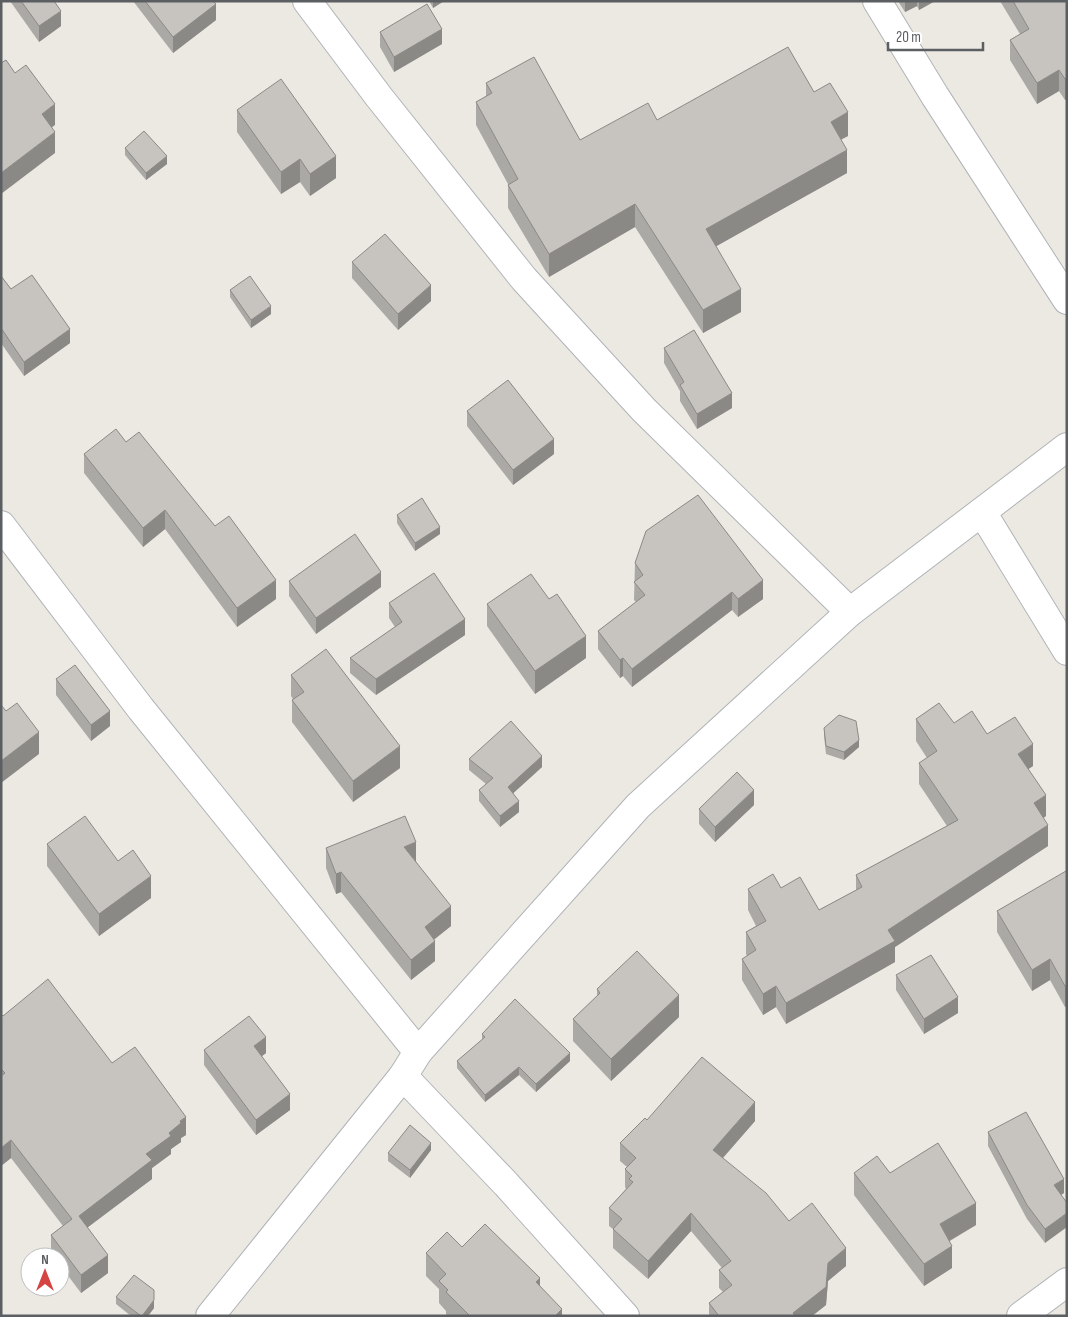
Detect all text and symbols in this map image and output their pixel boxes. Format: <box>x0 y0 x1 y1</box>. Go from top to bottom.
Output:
scale bar <box>888 20 983 52</box>
text: 20 m <box>896 28 921 47</box>
north arrow <box>20 1247 70 1297</box>
text: N <box>41 1251 49 1268</box>

